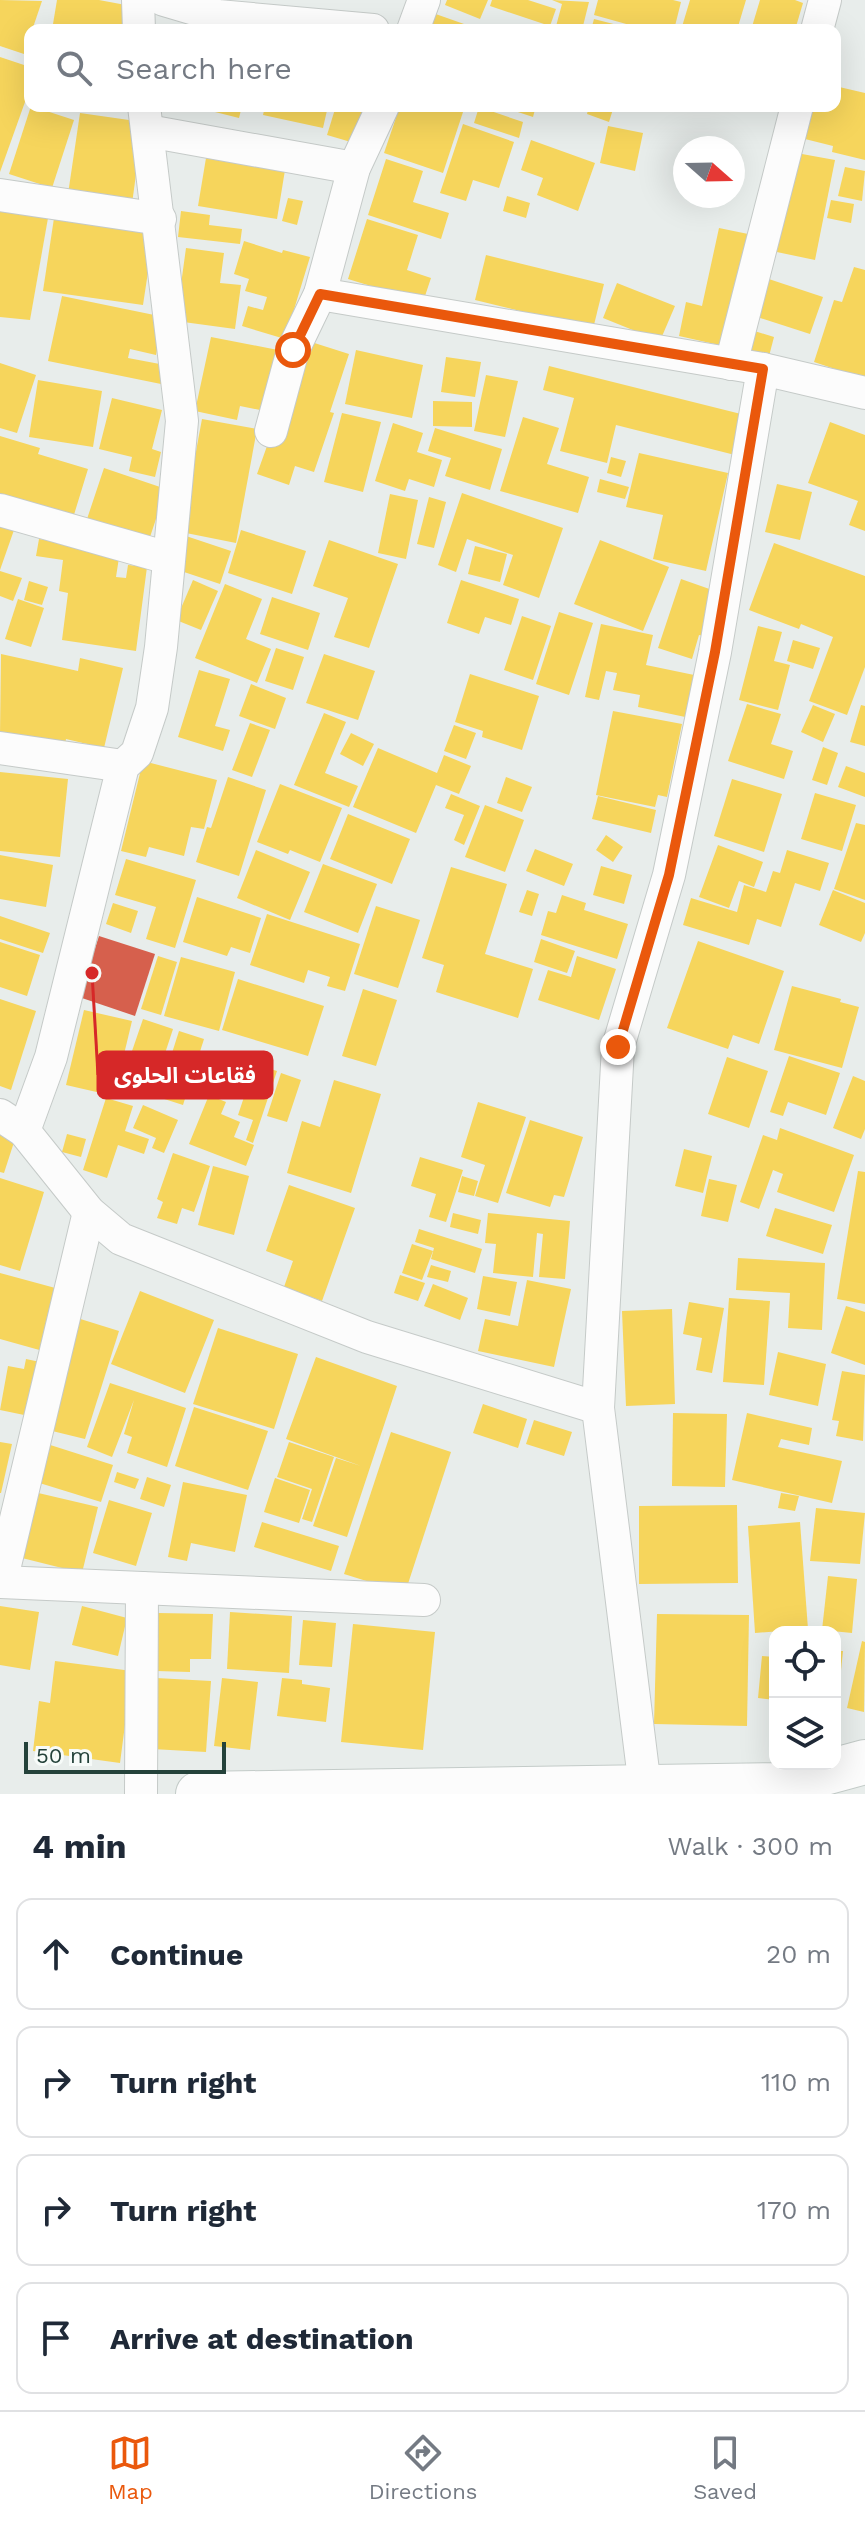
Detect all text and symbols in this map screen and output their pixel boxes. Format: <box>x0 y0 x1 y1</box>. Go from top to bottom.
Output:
search box <box>24 24 841 112</box>
icon: search <box>52 46 96 90</box>
text: Search here <box>116 51 292 86</box>
north arrow <box>673 136 745 208</box>
route start <box>275 332 311 368</box>
route end <box>600 1029 636 1065</box>
callout: فقاعات الحلوى <box>98 1052 272 1098</box>
text: فقاعات الحلوى <box>114 1063 256 1088</box>
map controls <box>769 1626 841 1770</box>
button: locate <box>769 1626 841 1698</box>
button: layers <box>769 1698 841 1770</box>
scale bar <box>24 1738 226 1774</box>
text: 50 m <box>36 1743 91 1768</box>
text: 4 min <box>32 1826 127 1866</box>
text: Walk · 300 m <box>667 1831 833 1861</box>
icon: ahead <box>34 1932 78 1976</box>
text: Continue <box>110 1937 243 1972</box>
text: 20 m <box>766 1939 831 1969</box>
icon: right <box>34 2060 78 2104</box>
text: Turn right <box>110 2065 256 2100</box>
text: 110 m <box>761 2067 831 2097</box>
icon: right <box>34 2188 78 2232</box>
text: Turn right <box>110 2193 256 2228</box>
text: 170 m <box>757 2195 831 2225</box>
icon: arrive <box>34 2316 78 2360</box>
text: Arrive at destination <box>110 2321 414 2356</box>
tab: Map <box>108 2431 153 2504</box>
tab: Directions <box>369 2431 477 2504</box>
tab: Saved <box>693 2431 757 2504</box>

